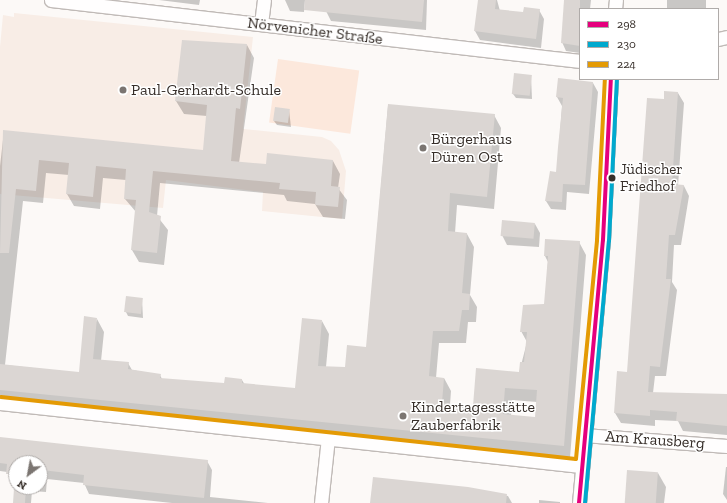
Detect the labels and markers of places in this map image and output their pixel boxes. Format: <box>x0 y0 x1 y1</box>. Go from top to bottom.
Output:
place label: Paul-Gerhardt-Schule <box>131 80 281 100</box>
marker: Paul-Gerhardt-Schule <box>118 85 128 95</box>
place label: Bürgerhaus Düren Ost <box>431 129 512 167</box>
marker: Bürgerhaus Düren Ost <box>418 143 428 153</box>
place label: Jüdischer Friedhof <box>620 160 683 195</box>
marker: Jüdischer Friedhof <box>607 173 617 183</box>
place label: Kindertagesstätte Zauberfabrik <box>411 397 535 435</box>
marker: Kindertagesstätte Zauberfabrik <box>398 411 408 421</box>

